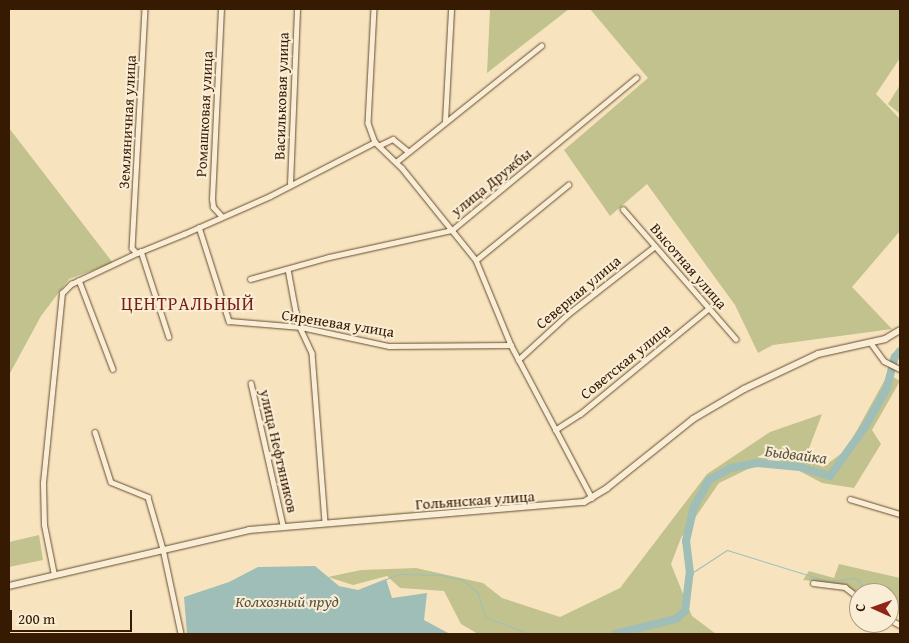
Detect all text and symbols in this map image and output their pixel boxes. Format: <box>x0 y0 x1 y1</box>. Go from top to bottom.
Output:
street label: Васильковая улица <box>270 32 292 160</box>
street label: Ромашковая улица <box>192 50 216 178</box>
street label: Земляничная улица <box>114 55 140 189</box>
street label: улица Дружбы <box>447 144 535 220</box>
street label: Высотная улица <box>647 219 731 313</box>
street label: Северная улица <box>532 251 624 333</box>
district label: ЦЕНТРАЛЬНЫЙ <box>120 293 256 315</box>
street label: Сиреневая улица <box>280 305 396 341</box>
street label: Советская улица <box>576 319 674 403</box>
street label: улица Нефтяников <box>256 388 302 514</box>
water label: Быдвайка <box>764 441 828 467</box>
street label: Гольянская улица <box>415 487 535 513</box>
north arrow <box>849 583 899 633</box>
water label: Колхозный пруд <box>235 591 339 611</box>
scale bar <box>12 600 135 632</box>
text: С <box>850 603 870 612</box>
text: 200 m <box>18 608 55 629</box>

